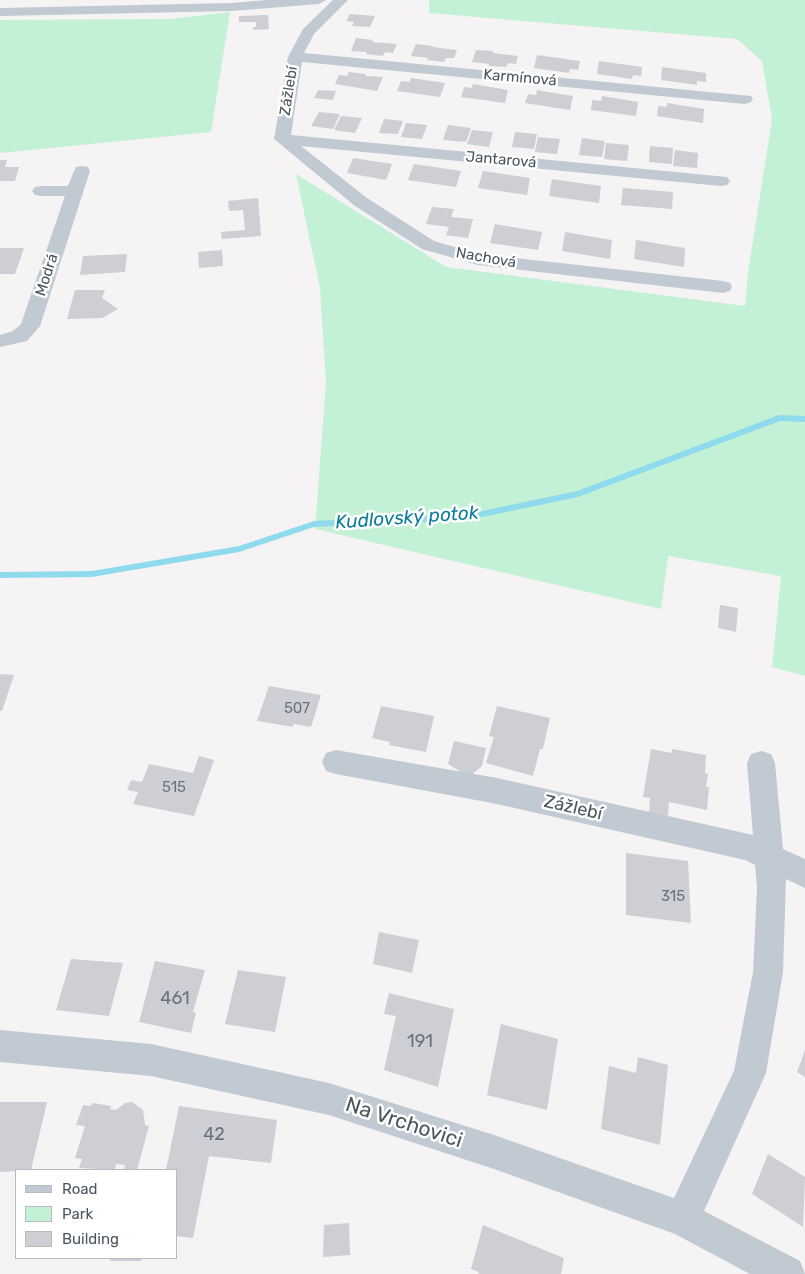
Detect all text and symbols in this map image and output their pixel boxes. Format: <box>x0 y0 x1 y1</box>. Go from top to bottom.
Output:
street label: Zážlebí <box>276 65 302 117</box>
street label: Karmínová <box>483 66 557 90</box>
street label: Jantarová <box>465 148 537 172</box>
street label: Nachová <box>455 244 517 272</box>
street label: Modrá <box>32 252 62 298</box>
water label: Kudlovský potok <box>335 502 479 534</box>
house number: 507 <box>284 700 310 718</box>
house number: 515 <box>162 779 186 797</box>
street label: Zážlebí <box>542 791 604 825</box>
house number: 315 <box>661 888 685 906</box>
house number: 461 <box>160 988 190 1010</box>
house number: 191 <box>407 1031 433 1053</box>
street label: Na Vrchovici <box>342 1092 466 1154</box>
house number: 42 <box>203 1124 225 1146</box>
legend <box>15 1169 178 1259</box>
text: Road <box>62 1180 98 1198</box>
text: Park <box>62 1205 93 1223</box>
text: Building <box>62 1230 119 1248</box>

